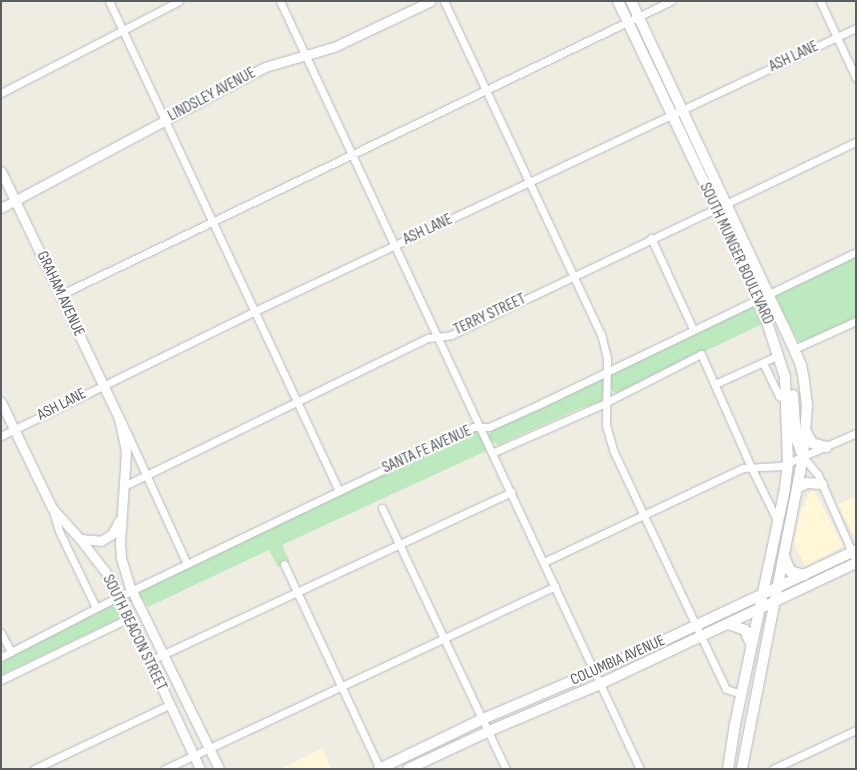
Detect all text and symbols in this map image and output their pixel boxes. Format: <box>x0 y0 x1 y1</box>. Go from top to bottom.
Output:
street label: ASH LANE <box>766 37 822 77</box>
street label: LINDSLEY AVENUE <box>165 64 259 126</box>
street label: SOUTH MUNGER BOULEVARD <box>695 180 777 328</box>
street label: ASH LANE <box>400 210 456 250</box>
street label: GRAHAM AVENUE <box>32 248 88 340</box>
street label: TERRY STREET <box>451 290 529 340</box>
street label: ASH LANE <box>34 385 90 425</box>
street label: SANTA FE AVENUE <box>380 422 474 478</box>
street label: SOUTH BEACON STREET <box>98 572 170 694</box>
street label: COLUMBIA AVENUE <box>568 632 668 690</box>

